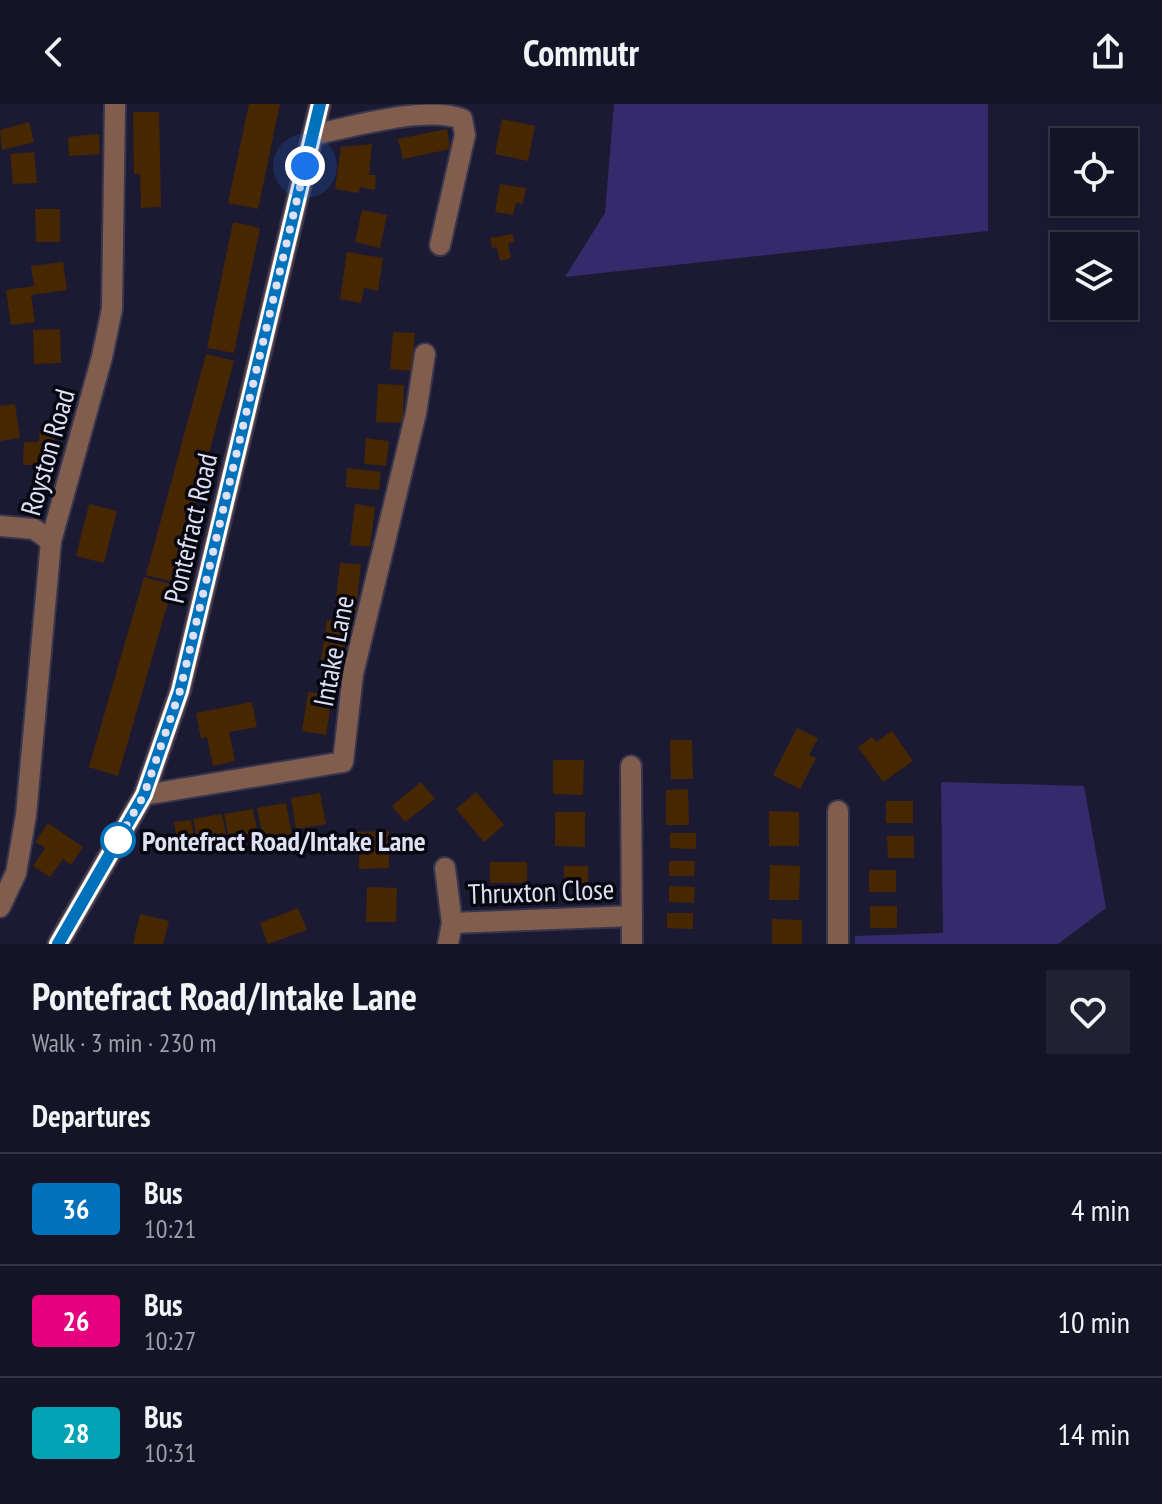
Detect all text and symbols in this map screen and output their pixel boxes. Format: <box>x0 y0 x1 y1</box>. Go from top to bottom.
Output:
text: Commutr <box>523 29 639 76</box>
icon: back <box>32 30 76 74</box>
icon: share <box>1086 30 1130 74</box>
map controls <box>1050 128 1138 320</box>
button: locate <box>1050 128 1138 216</box>
your location <box>285 146 325 186</box>
button: layers <box>1050 232 1138 320</box>
street label: Royston Road <box>11 385 83 519</box>
street label: Pontefract Road <box>155 449 225 607</box>
street label: Intake Lane <box>304 592 362 710</box>
place label: Pontefract Road/Intake Lane <box>142 822 426 859</box>
marker: Pontefract Road/Intake Lane <box>101 823 135 857</box>
street label: Thruxton Close <box>467 870 615 912</box>
button: heart <box>1046 970 1130 1054</box>
text: Pontefract Road/Intake Lane <box>32 971 417 1020</box>
text: Walk · 3 min · 230 m <box>32 1026 216 1059</box>
text: Departures <box>32 1096 150 1135</box>
text: Bus <box>144 1173 183 1212</box>
text: 36 <box>63 1190 89 1227</box>
text: 4 min <box>1071 1190 1130 1229</box>
text: 10:21 <box>144 1212 196 1245</box>
text: Bus <box>144 1285 183 1324</box>
text: 26 <box>63 1302 89 1339</box>
text: 10 min <box>1057 1302 1130 1341</box>
text: 10:27 <box>144 1324 196 1357</box>
text: Bus <box>144 1397 183 1436</box>
text: 28 <box>63 1414 89 1451</box>
text: 14 min <box>1057 1414 1130 1453</box>
text: 10:31 <box>144 1436 196 1469</box>

